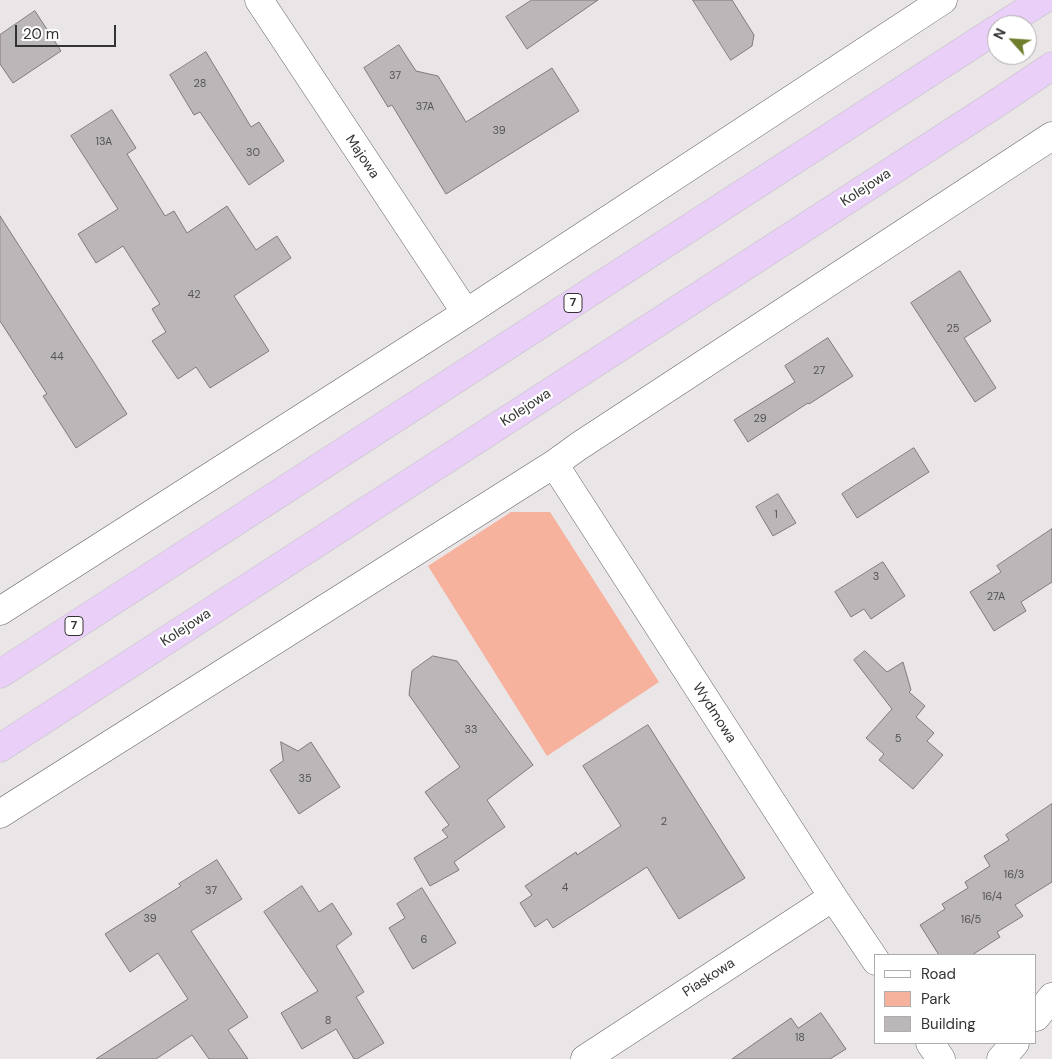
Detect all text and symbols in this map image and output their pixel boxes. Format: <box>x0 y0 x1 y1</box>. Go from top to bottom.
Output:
scale bar <box>18 15 119 47</box>
north arrow <box>987 15 1037 65</box>
text: 20 m <box>23 24 59 44</box>
text: N <box>989 25 1010 42</box>
house number: 37 <box>389 69 401 83</box>
house number: 28 <box>194 77 206 91</box>
house number: 37A <box>416 100 434 114</box>
house number: 39 <box>492 124 506 138</box>
street label: Majowa <box>341 132 383 182</box>
house number: 13A <box>96 135 112 149</box>
house number: 30 <box>246 146 260 160</box>
street label: Kolejowa <box>838 166 894 210</box>
house number: 42 <box>187 288 201 302</box>
road number: 7 <box>564 294 582 312</box>
house number: 25 <box>946 322 960 336</box>
house number: 44 <box>50 350 64 364</box>
house number: 27 <box>813 364 825 378</box>
street label: Kolejowa <box>498 386 554 430</box>
house number: 29 <box>753 412 767 426</box>
house number: 1 <box>774 508 778 522</box>
house number: 3 <box>873 570 879 584</box>
house number: 27A <box>987 590 1005 604</box>
street label: Kolejowa <box>158 606 214 650</box>
road number: 7 <box>65 616 83 636</box>
street label: Wydmowa <box>688 680 740 746</box>
house number: 33 <box>464 723 478 737</box>
house number: 5 <box>895 732 901 746</box>
house number: 35 <box>298 772 312 786</box>
house number: 2 <box>661 815 667 829</box>
house number: 16/3 <box>1004 868 1024 882</box>
house number: 4 <box>562 881 568 895</box>
house number: 37 <box>205 884 217 898</box>
house number: 16/4 <box>982 890 1002 904</box>
house number: 39 <box>143 912 157 926</box>
house number: 16/5 <box>961 913 981 927</box>
house number: 6 <box>421 933 427 947</box>
legend <box>874 954 1037 1044</box>
street label: Piaskowa <box>680 955 738 1001</box>
text: Road <box>921 964 956 984</box>
text: Park <box>921 989 951 1009</box>
house number: 8 <box>325 1014 331 1028</box>
text: Building <box>921 1014 976 1034</box>
house number: 18 <box>795 1031 805 1045</box>

